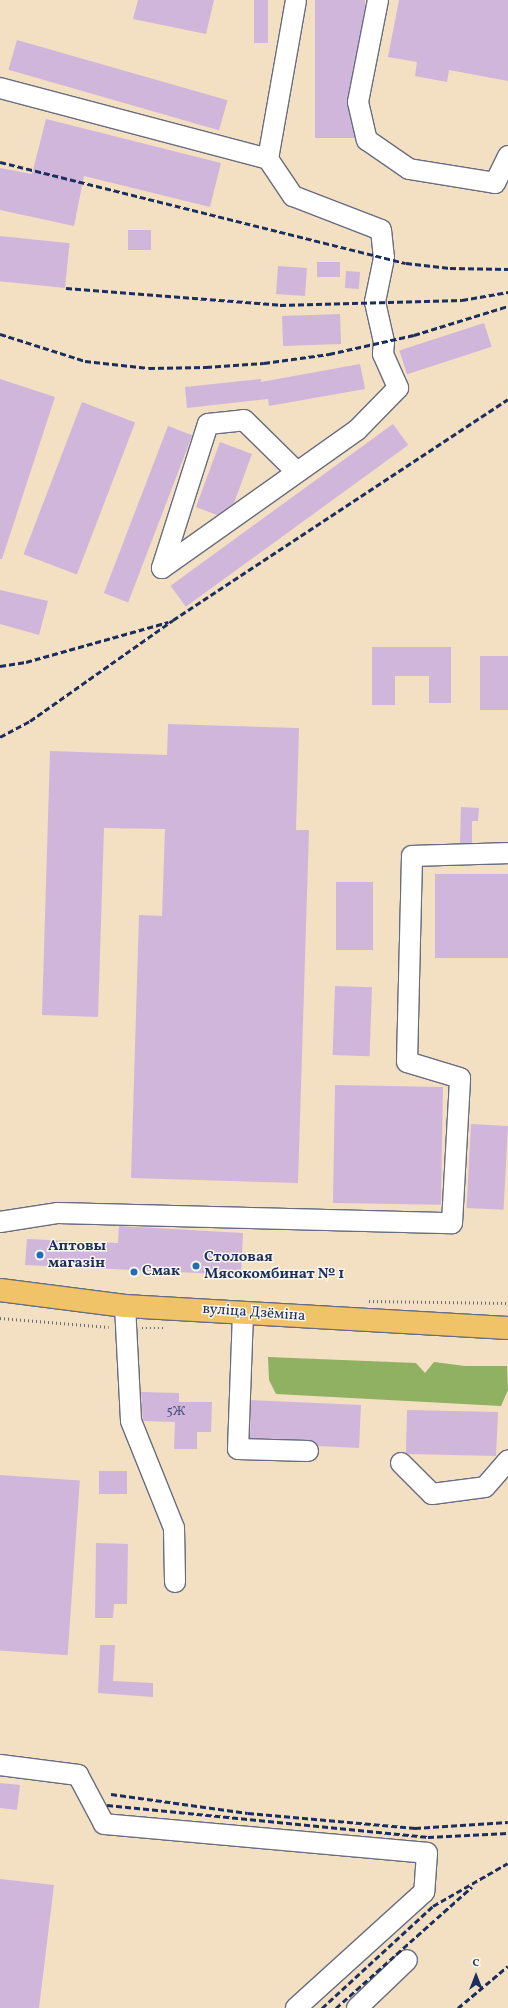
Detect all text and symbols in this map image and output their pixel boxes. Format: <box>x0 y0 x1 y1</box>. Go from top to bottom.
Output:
place label: Аптовы магазін <box>48 1237 106 1272</box>
place label: Столовая Мясокомбинат № 1 <box>204 1248 344 1283</box>
marker: Аптовы магазін <box>35 1250 45 1260</box>
marker: Столовая Мясокомбинат № 1 <box>191 1261 201 1271</box>
place label: Смак <box>142 1263 180 1281</box>
marker: Смак <box>129 1267 139 1277</box>
street label: вуліца Дзёміна <box>202 1300 306 1326</box>
house number: 5Ж <box>167 1404 185 1420</box>
north arrow <box>456 1956 496 1996</box>
text: С <box>472 1956 480 1971</box>

